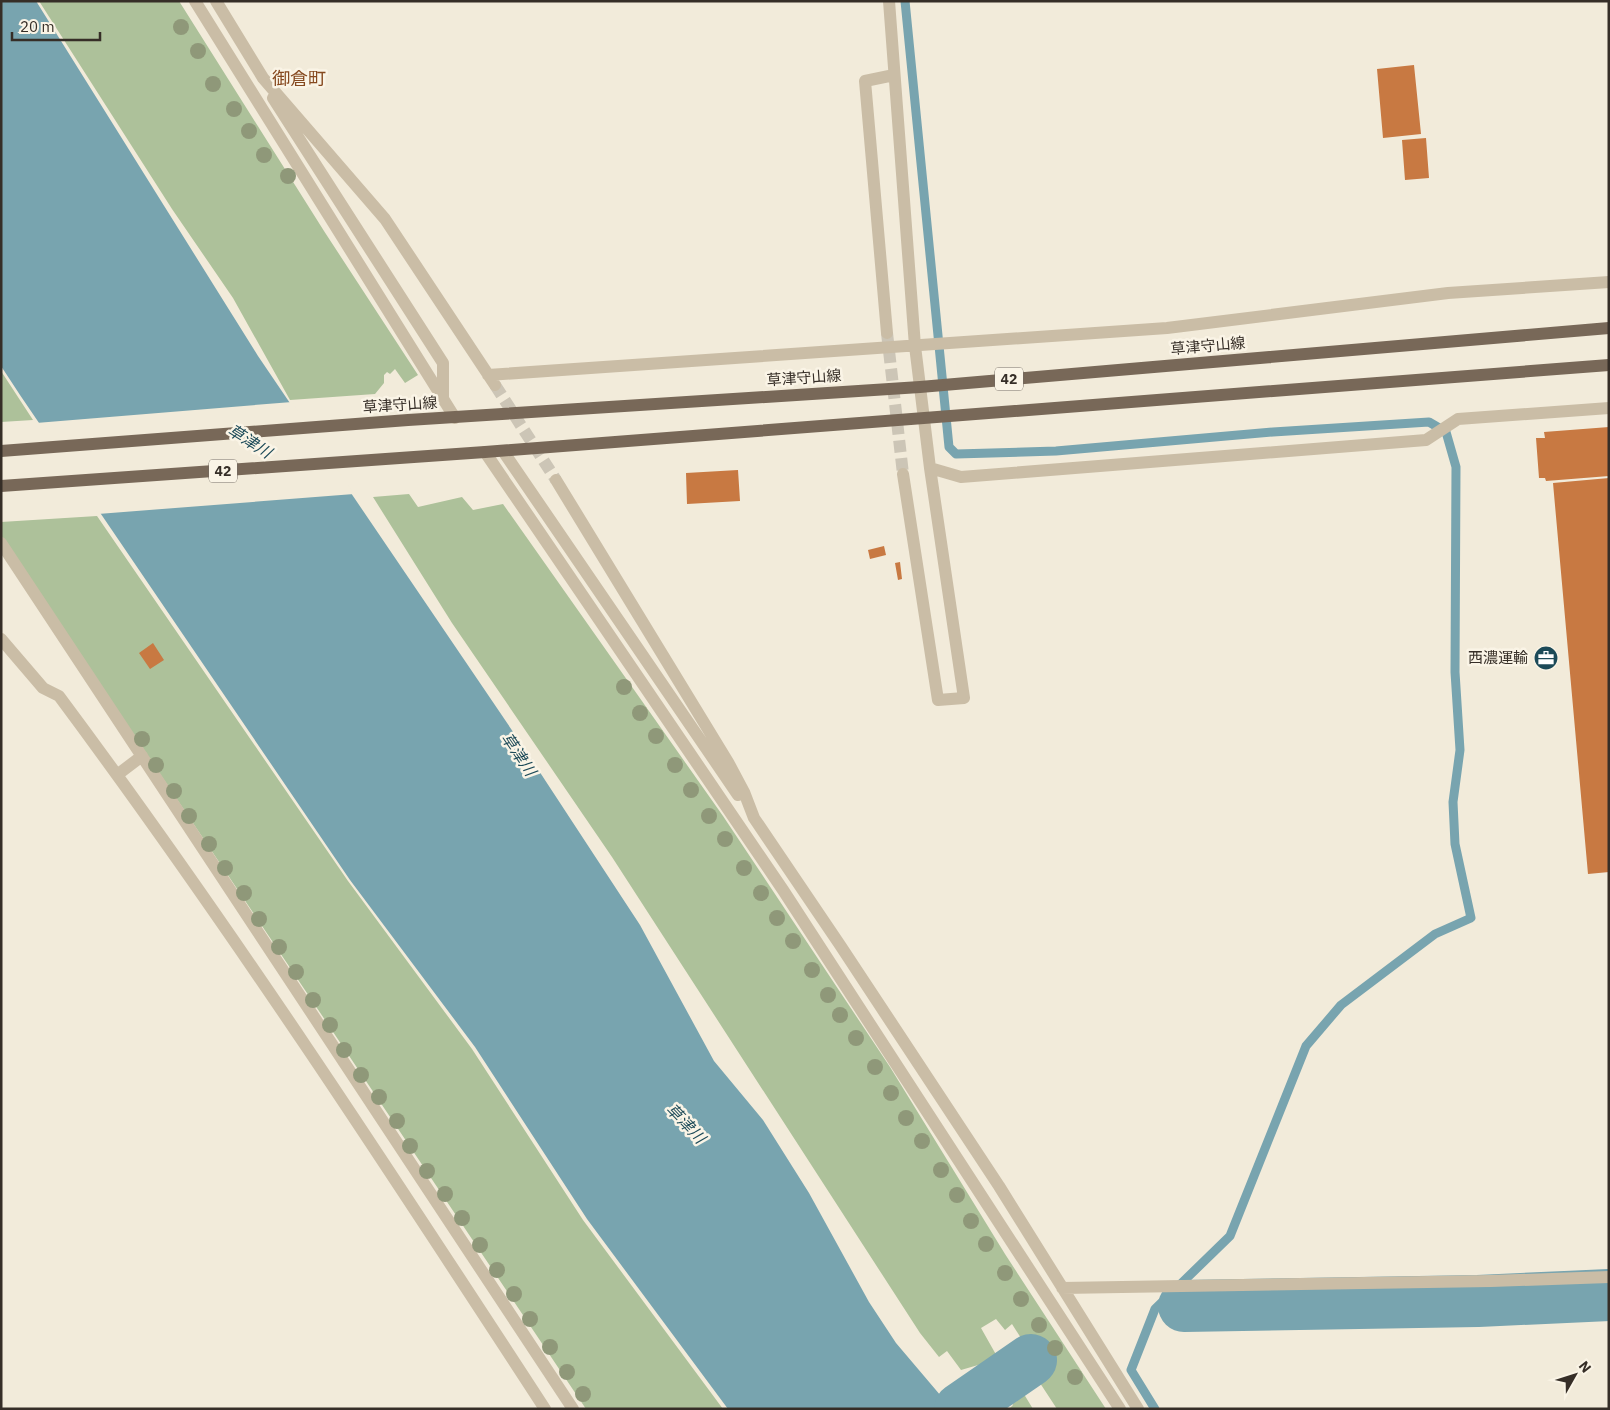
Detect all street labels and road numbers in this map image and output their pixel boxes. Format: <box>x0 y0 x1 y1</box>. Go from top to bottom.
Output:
street label: 草津守山線 <box>1170 333 1246 358</box>
street label: 草津守山線 <box>766 365 842 390</box>
road number: 42 <box>995 368 1023 390</box>
street label: 草津守山線 <box>362 392 438 417</box>
road number: 42 <box>209 460 237 482</box>

